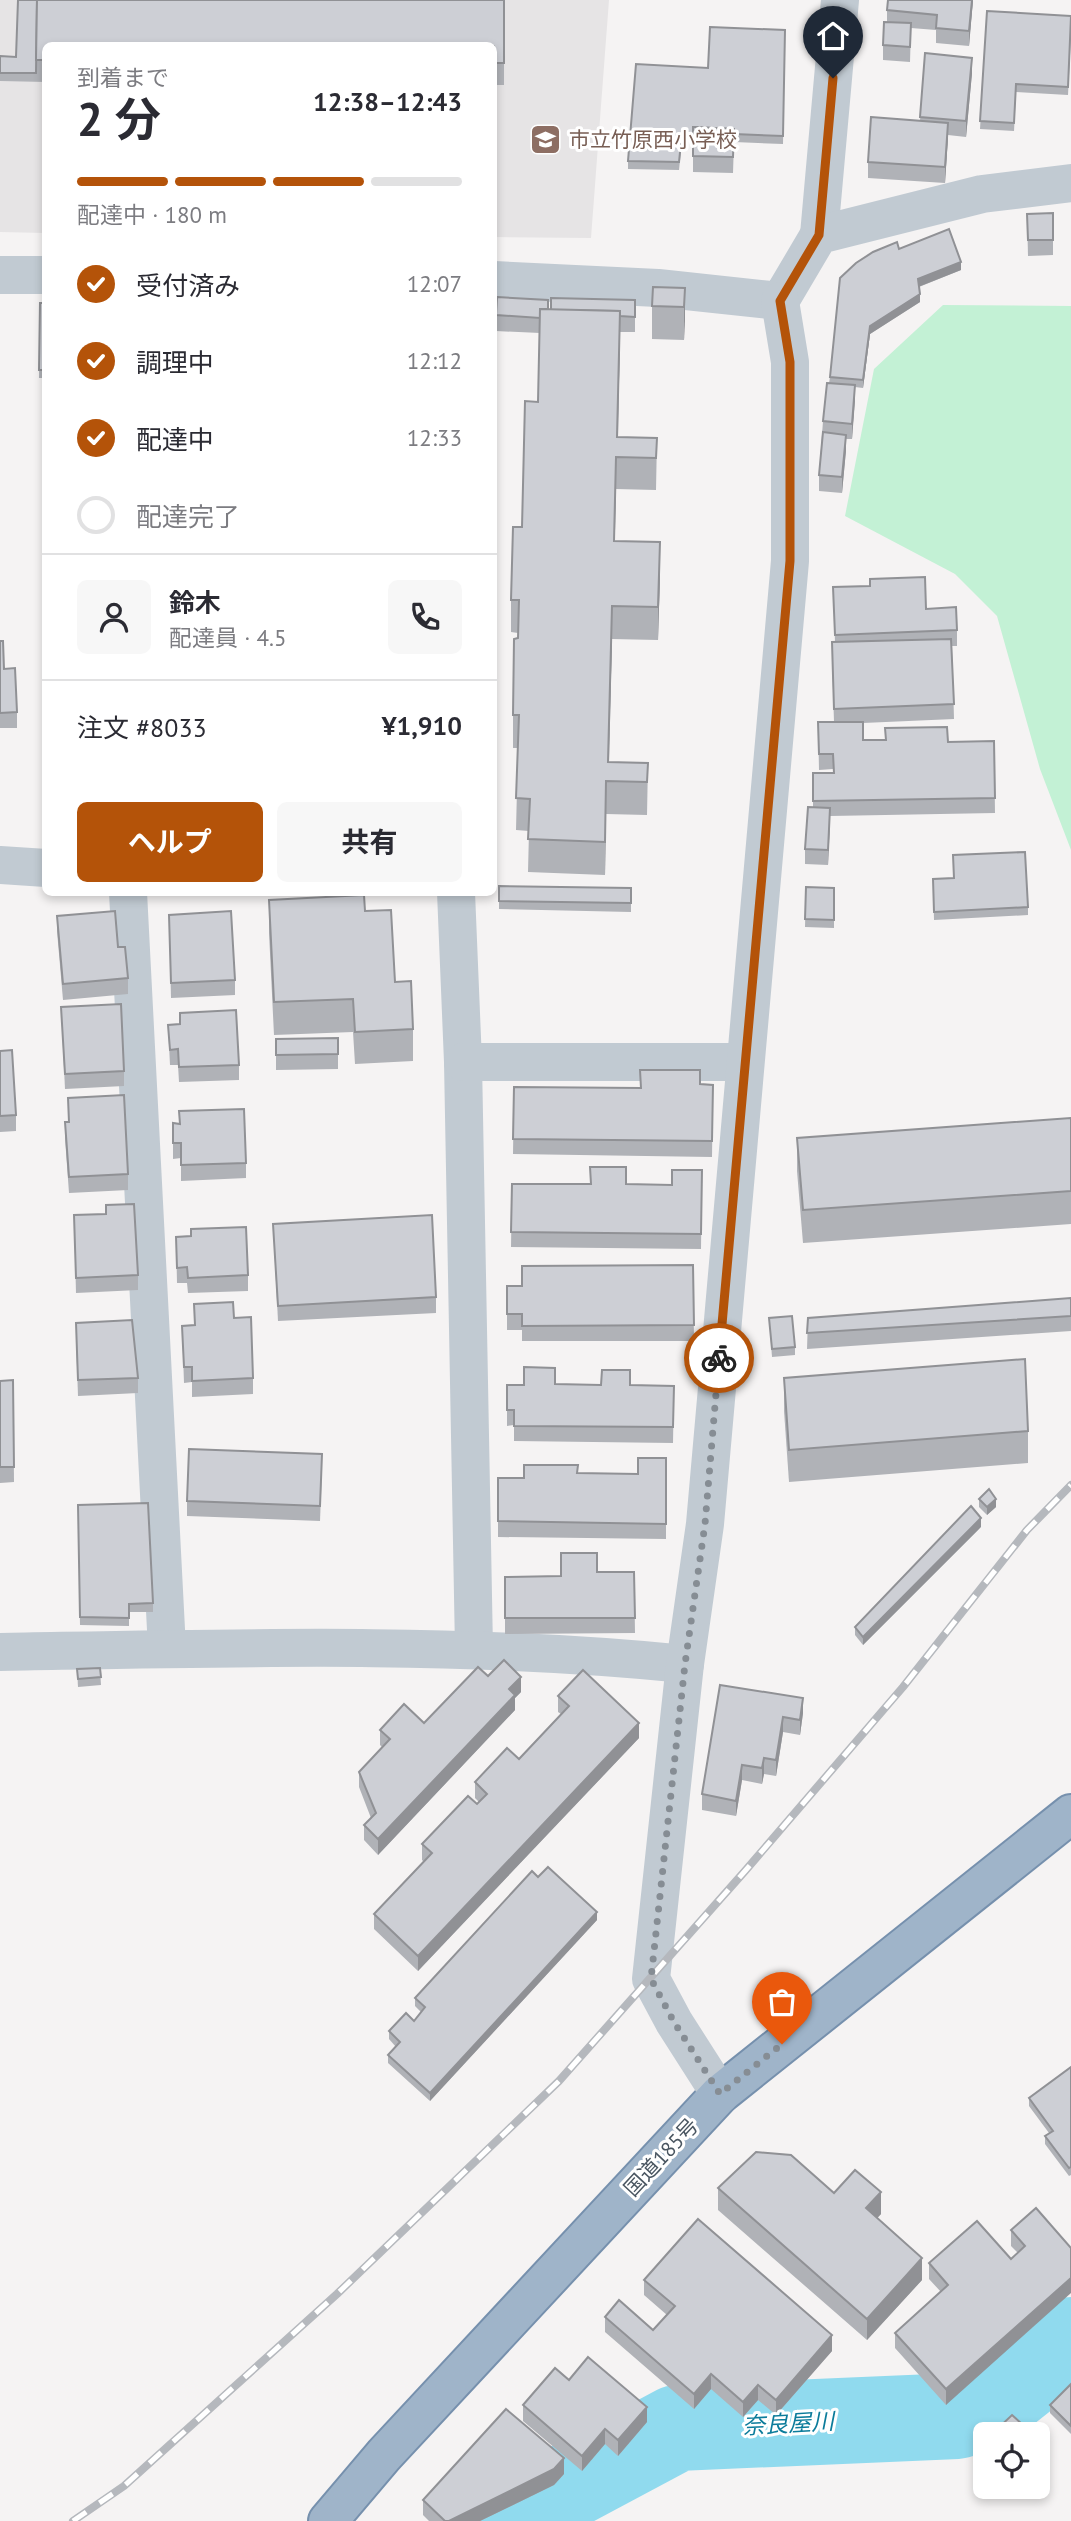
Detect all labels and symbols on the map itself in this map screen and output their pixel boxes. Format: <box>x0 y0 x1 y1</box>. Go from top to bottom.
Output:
pin <box>803 6 863 78</box>
school or university icon: 市立竹原西小学校 <box>529 122 563 156</box>
place label: 市立竹原西小学校 <box>569 126 737 153</box>
courier <box>684 1323 754 1393</box>
pin <box>752 1972 812 2044</box>
street label: 国道185号 <box>618 2112 704 2202</box>
water label: 奈良屋川 <box>741 2406 838 2440</box>

